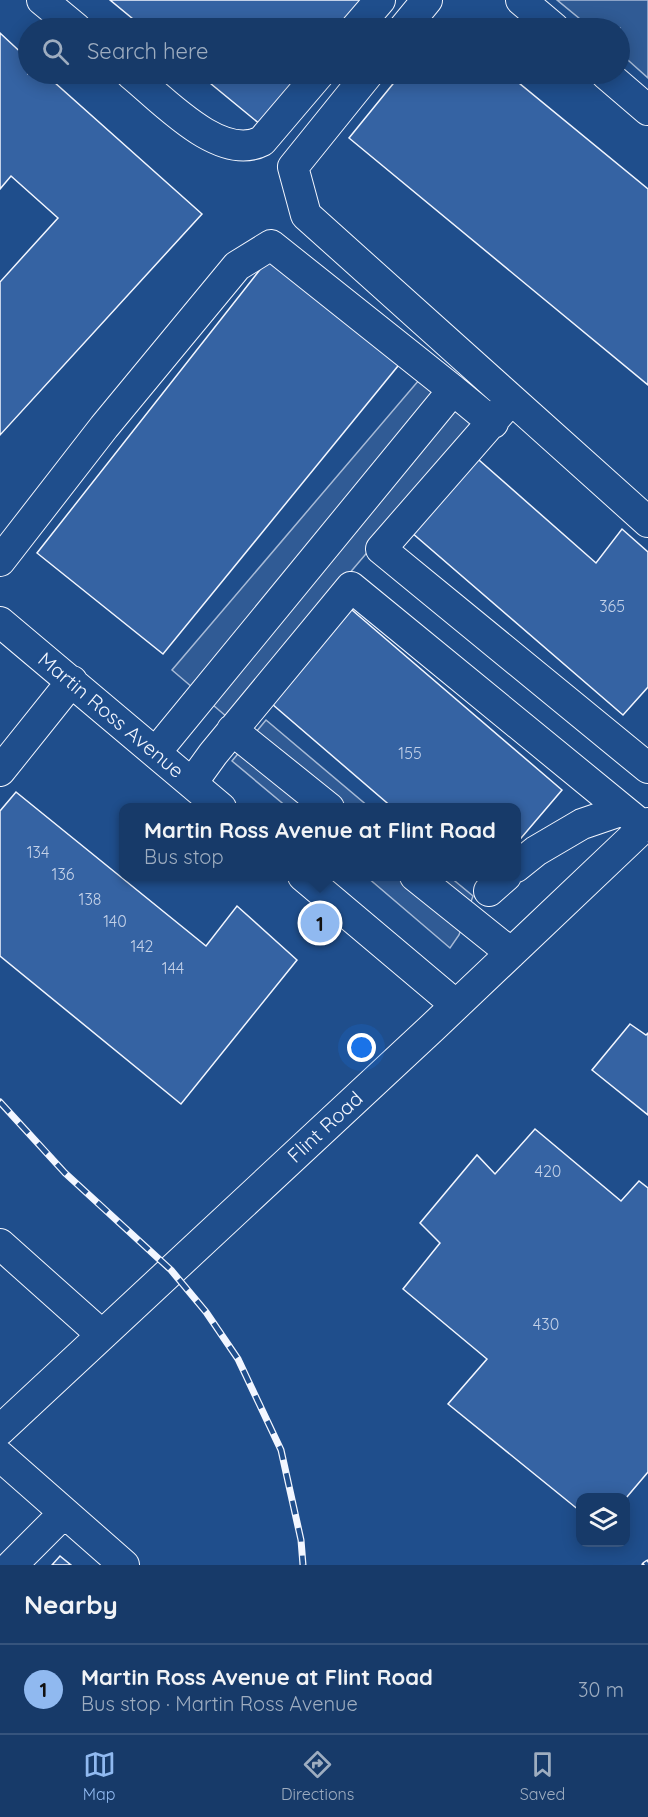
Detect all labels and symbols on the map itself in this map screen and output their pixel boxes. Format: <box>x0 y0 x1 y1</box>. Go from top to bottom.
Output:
house number: 365 <box>599 596 625 616</box>
street label: Martin Ross Avenue <box>33 646 189 783</box>
house number: 155 <box>398 743 422 763</box>
house number: 134 <box>27 842 49 862</box>
house number: 136 <box>52 864 75 884</box>
house number: 138 <box>79 889 101 909</box>
pin: 1 <box>300 900 340 946</box>
house number: 140 <box>103 911 127 931</box>
house number: 142 <box>131 936 154 956</box>
house number: 144 <box>162 958 184 978</box>
your location <box>347 1033 376 1062</box>
street label: Flint Road <box>282 1086 367 1168</box>
house number: 420 <box>535 1161 561 1181</box>
house number: 430 <box>533 1314 559 1334</box>

